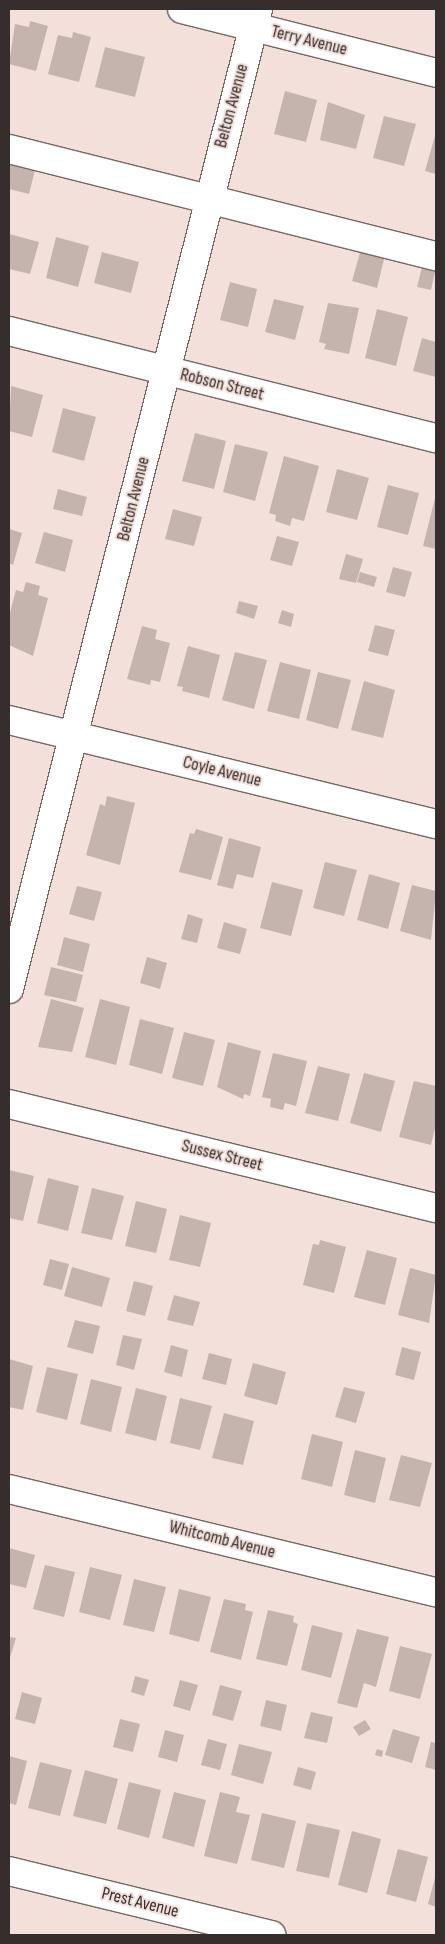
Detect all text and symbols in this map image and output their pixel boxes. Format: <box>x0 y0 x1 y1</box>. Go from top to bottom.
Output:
street label: Terry Avenue <box>269 21 349 61</box>
street label: Belton Avenue <box>210 62 254 150</box>
street label: Robson Street <box>178 364 266 406</box>
street label: Belton Avenue <box>113 455 155 543</box>
street label: Coyle Avenue <box>180 752 264 792</box>
street label: Sussex Street <box>179 1136 265 1176</box>
street label: Whitcomb Avenue <box>167 1516 277 1564</box>
street label: Prest Avenue <box>99 1883 181 1923</box>

